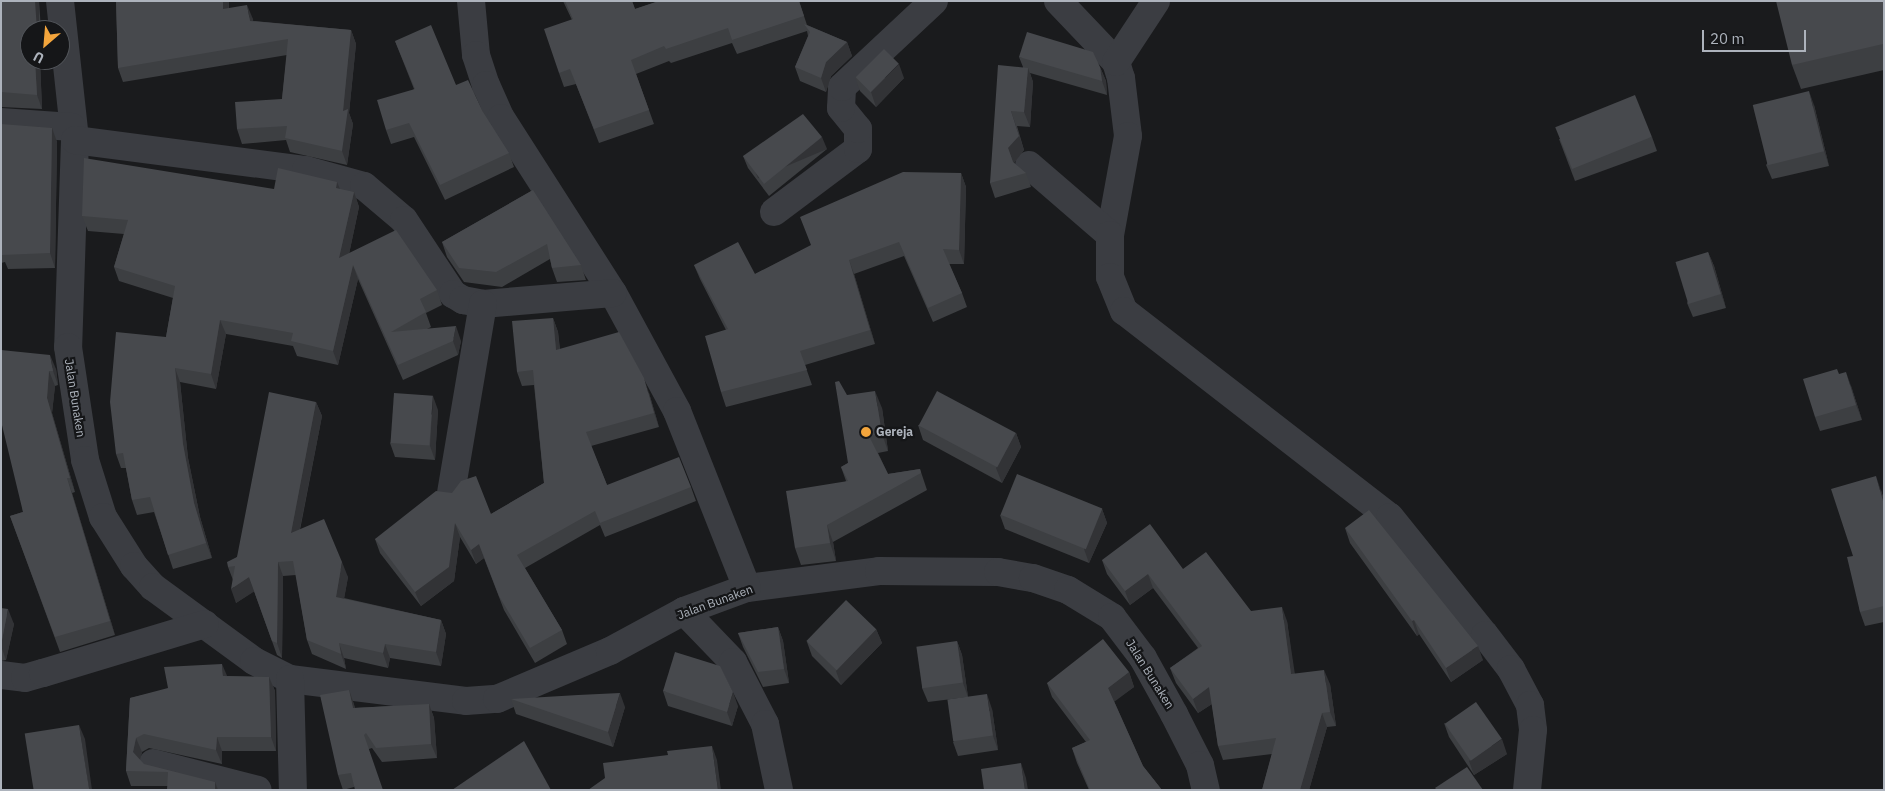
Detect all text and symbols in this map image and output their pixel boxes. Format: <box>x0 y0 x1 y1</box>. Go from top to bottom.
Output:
north arrow <box>20 20 70 70</box>
scale bar <box>1705 20 1809 52</box>
text: 20 m <box>1710 29 1745 48</box>
text: U <box>30 47 47 68</box>
street label: Jalan Bunaken <box>62 358 88 438</box>
place label: Gereja <box>876 425 913 439</box>
marker: Gereja <box>860 426 872 438</box>
street label: Jalan Bunaken <box>675 582 755 622</box>
street label: Jalan Bunaken <box>1123 637 1177 711</box>

